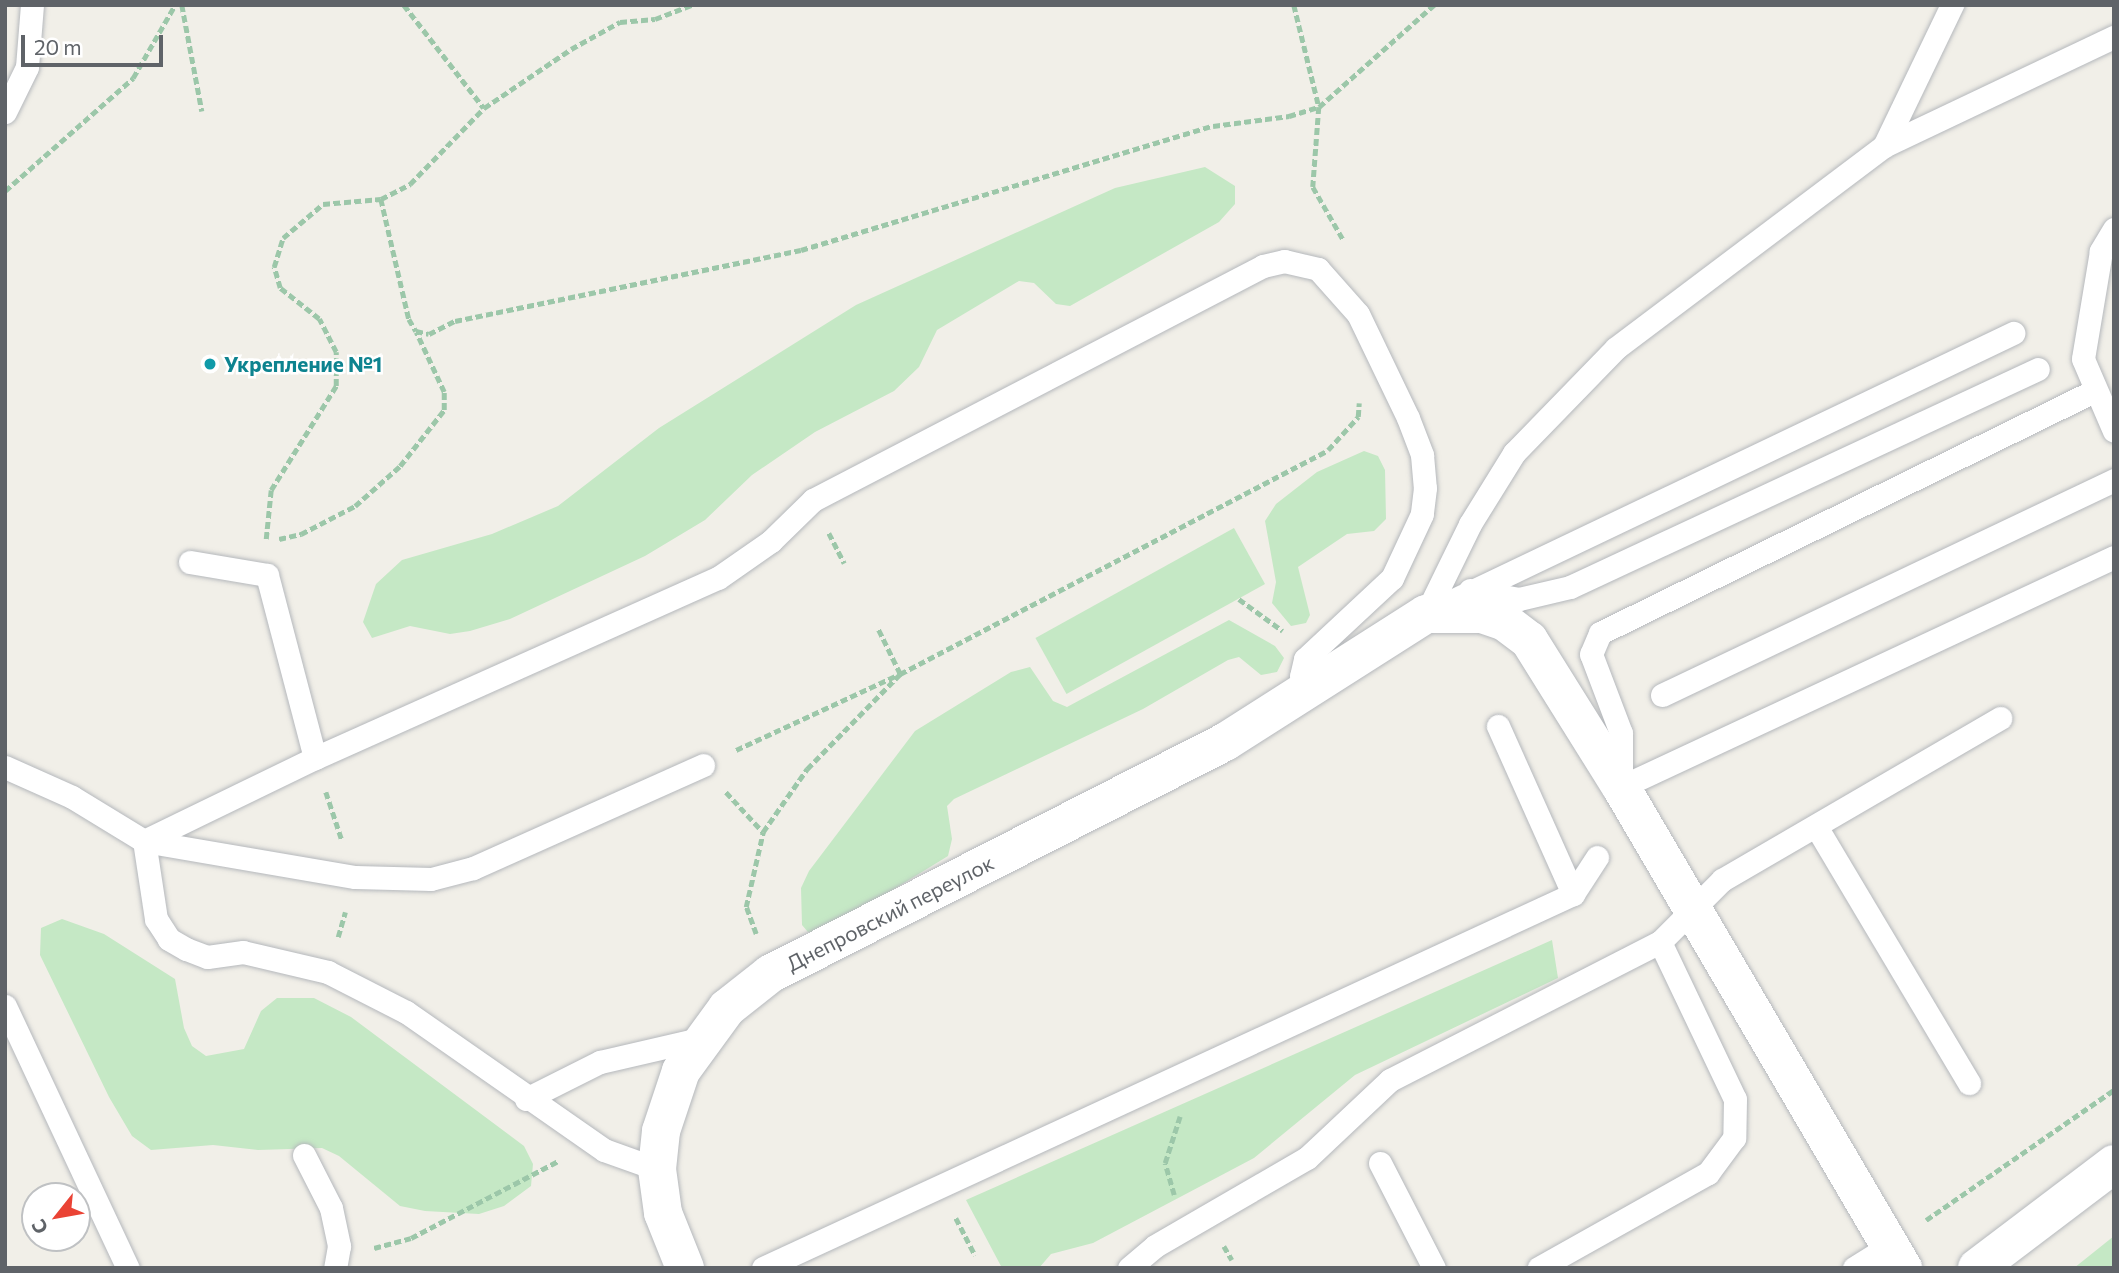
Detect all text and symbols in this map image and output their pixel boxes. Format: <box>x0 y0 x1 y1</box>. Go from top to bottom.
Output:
scale bar <box>24 21 166 65</box>
text: 20 m <box>34 34 82 59</box>
place label: Укрепление №1 <box>224 351 382 377</box>
marker: Укрепление №1 <box>202 356 218 372</box>
street label: Днепровский переулок <box>782 850 998 976</box>
north arrow <box>21 1182 91 1252</box>
text: С <box>26 1216 52 1239</box>

